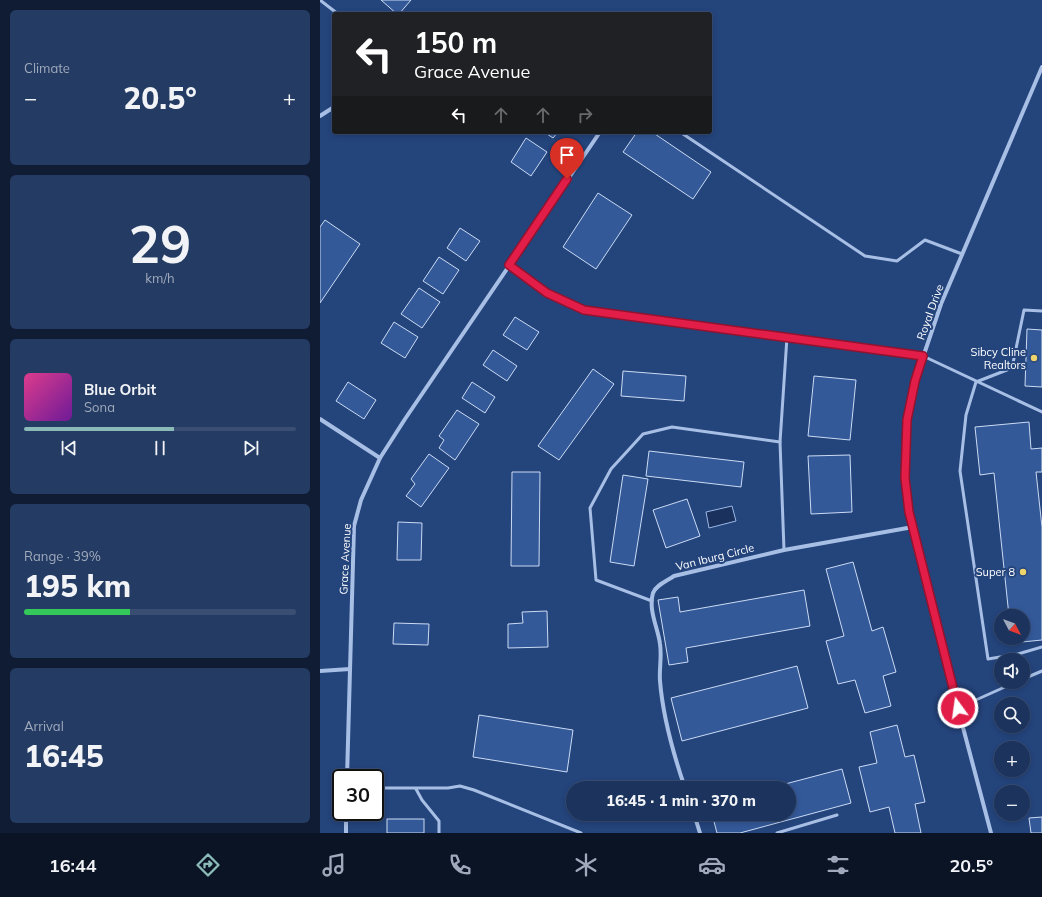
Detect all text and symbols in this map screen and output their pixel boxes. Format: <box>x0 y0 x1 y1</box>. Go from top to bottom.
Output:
text: 150 m <box>414 25 497 60</box>
icon: left <box>348 28 400 80</box>
text: Climate <box>24 60 70 76</box>
text: Grace Avenue <box>414 60 530 83</box>
text: 20.5° <box>123 79 197 117</box>
text: − <box>24 84 37 112</box>
text: + <box>283 84 296 112</box>
icon: left <box>448 104 470 126</box>
icon: ahead <box>490 104 512 126</box>
icon: ahead <box>532 104 554 126</box>
icon: right <box>574 104 596 126</box>
pin <box>550 138 584 179</box>
icon: arrive <box>556 144 578 166</box>
text: 29 <box>129 211 191 276</box>
text: km/h <box>145 270 175 286</box>
street label: Royal Drive <box>913 282 947 342</box>
place label: Sibcy Cline Realtors <box>971 345 1026 372</box>
marker: Sibcy Cline Realtors <box>1029 353 1039 363</box>
text: Blue Orbit <box>84 380 156 399</box>
text: Sona <box>84 399 115 415</box>
icon: previous <box>58 437 80 459</box>
icon: pause <box>149 437 171 459</box>
icon: next <box>240 437 262 459</box>
street label: Grace Avenue <box>336 523 354 595</box>
street label: Van Iburg Circle <box>674 540 756 574</box>
text: Range · 39% <box>24 548 101 564</box>
place label: Super 8 <box>976 565 1015 579</box>
text: 195 km <box>24 567 131 605</box>
marker: Super 8 <box>1018 567 1028 577</box>
north arrow <box>994 609 1030 645</box>
map controls <box>994 609 1030 821</box>
button: sound <box>994 653 1030 689</box>
position arrow <box>937 687 979 729</box>
button: search <box>994 697 1030 733</box>
text: Arrival <box>24 718 64 734</box>
text: 16:45 <box>24 737 104 775</box>
button: + <box>994 741 1030 777</box>
speed limit sign: 30 <box>332 769 384 821</box>
button: − <box>994 785 1030 821</box>
text: 16:45 · 1 min · 370 m <box>606 791 756 810</box>
icon: directions <box>194 851 222 879</box>
icon: music <box>320 851 348 879</box>
icon: phone <box>446 851 474 879</box>
icon: climate <box>572 851 600 879</box>
icon: car <box>698 851 726 879</box>
icon: filters <box>824 851 852 879</box>
text: 16:44 <box>49 854 97 877</box>
text: 20.5° <box>949 854 993 877</box>

